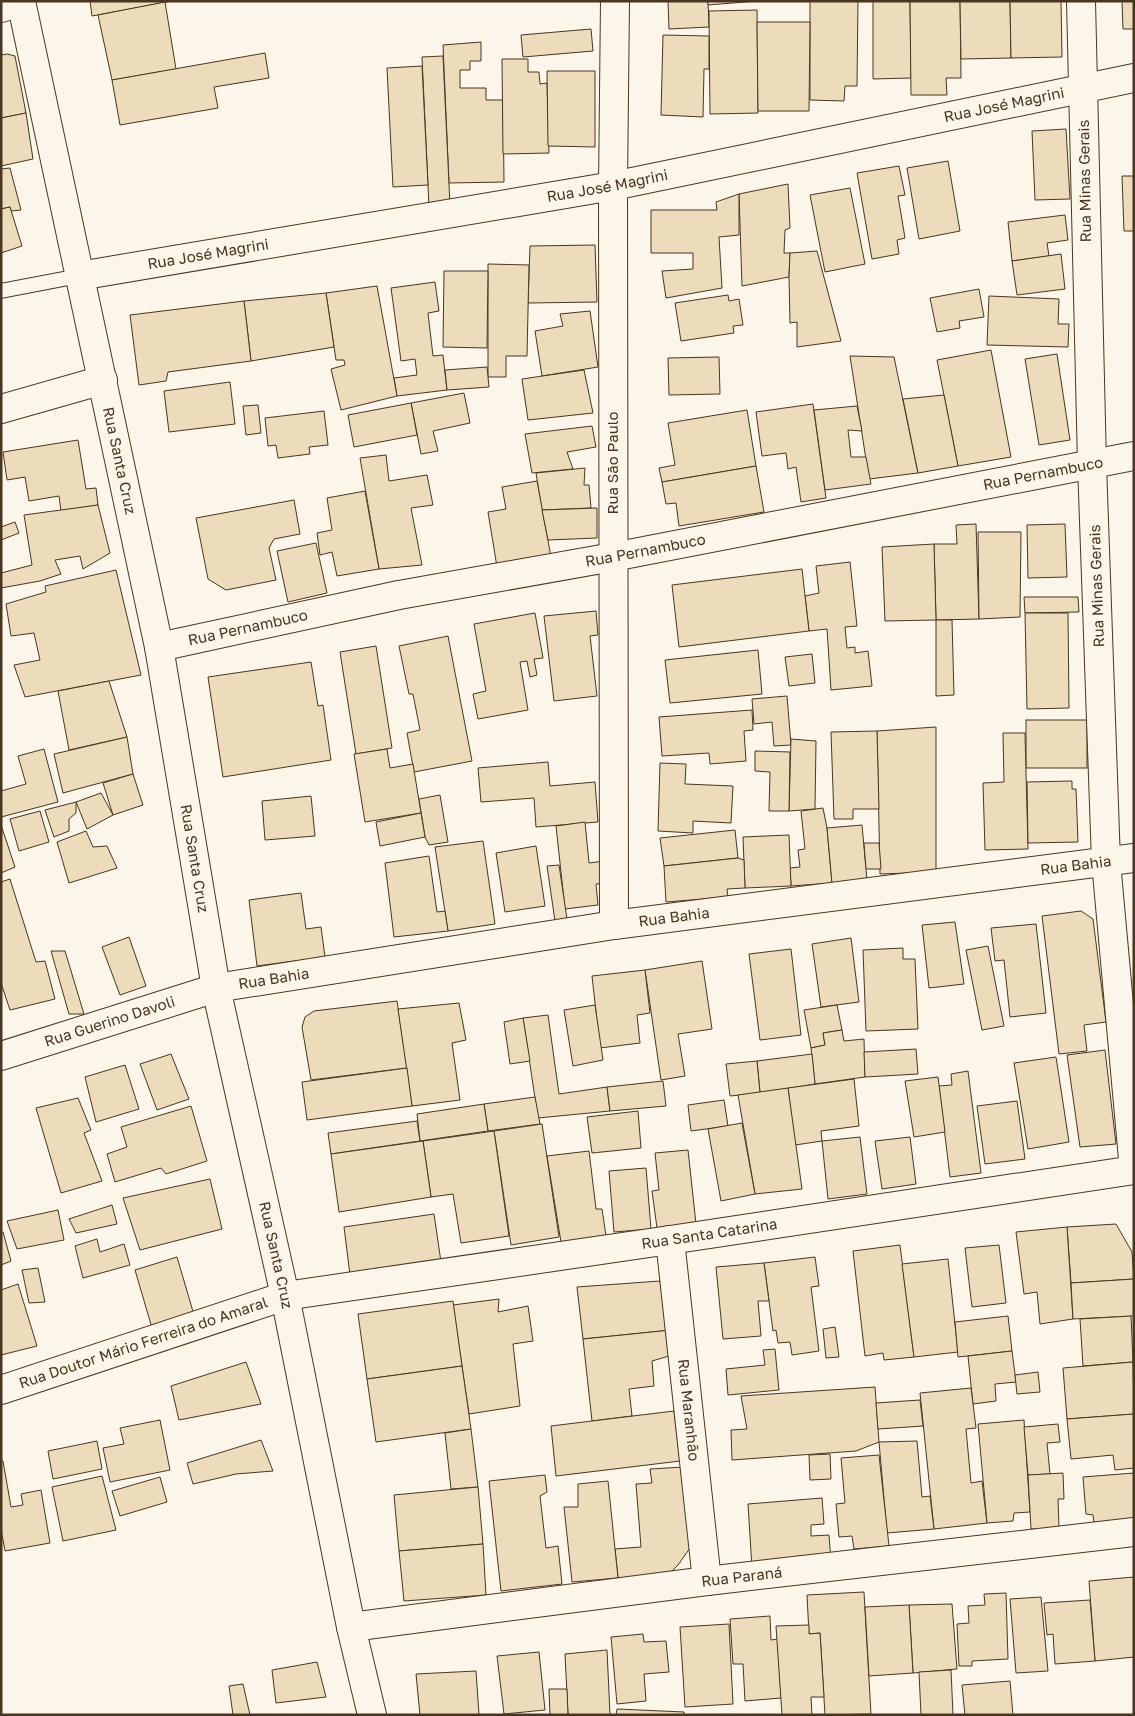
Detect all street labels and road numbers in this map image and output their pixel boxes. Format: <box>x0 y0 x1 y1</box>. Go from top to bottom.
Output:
street label: Rua José Magrini <box>942 83 1066 125</box>
street label: Rua Minas Gerais <box>1074 119 1094 243</box>
street label: Rua José Magrini <box>545 165 669 205</box>
street label: Rua José Magrini <box>146 234 270 272</box>
street label: Rua Santa Cruz <box>100 405 140 516</box>
street label: Rua São Paulo <box>603 412 621 514</box>
street label: Rua Pernambuco <box>981 452 1104 493</box>
street label: Rua Minas Gerais <box>1085 524 1107 648</box>
street label: Rua Pernambuco <box>584 529 707 570</box>
street label: Rua Pernambuco <box>186 605 309 648</box>
street label: Rua Santa Cruz <box>177 803 213 914</box>
street label: Rua Bahia <box>1039 851 1112 878</box>
street label: Rua Bahia <box>637 903 711 930</box>
street label: Rua Bahia <box>237 963 310 992</box>
street label: Rua Guerino Davoli <box>42 992 177 1050</box>
street label: Rua Santa Cruz <box>256 1199 297 1310</box>
street label: Rua Santa Catarina <box>640 1214 778 1252</box>
street label: Rua Doutor Mário Ferreira do Amaral <box>16 1292 270 1391</box>
street label: Rua Maranhão <box>675 1358 704 1462</box>
street label: Rua Paraná <box>700 1562 783 1590</box>

